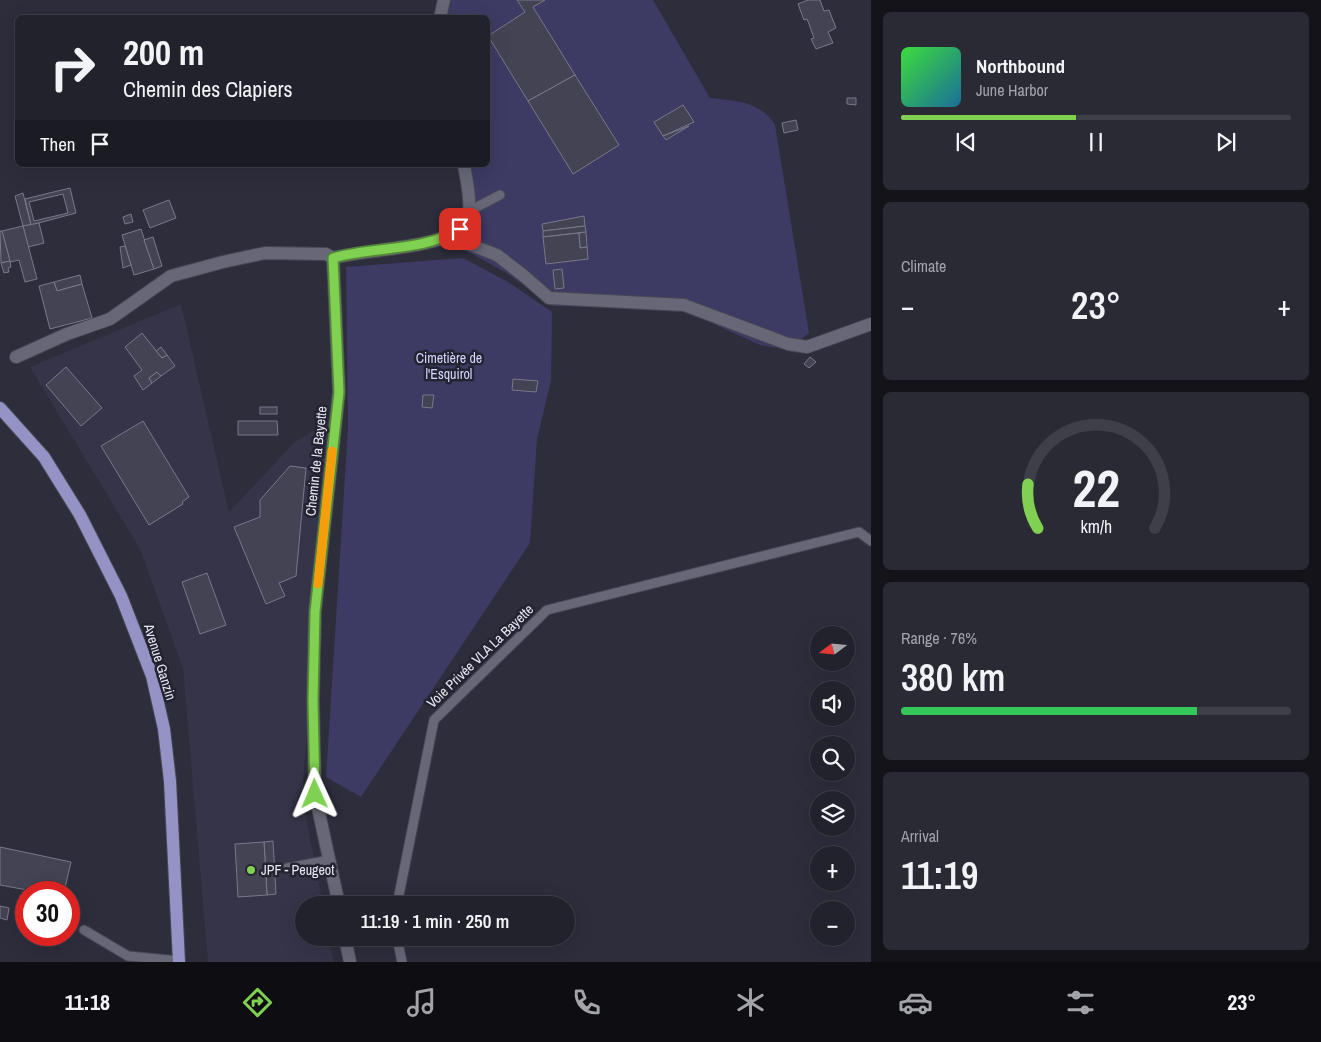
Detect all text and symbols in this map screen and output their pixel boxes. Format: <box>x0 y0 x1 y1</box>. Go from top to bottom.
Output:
text: 200 m <box>123 29 204 76</box>
icon: right <box>40 35 105 100</box>
text: Northbound <box>976 53 1065 79</box>
text: Chemin des Clapiers <box>123 74 292 104</box>
text: June Harbor <box>976 79 1048 101</box>
icon: previous <box>952 128 980 156</box>
icon: pause <box>1082 128 1110 156</box>
icon: next <box>1212 128 1240 156</box>
icon: arrive <box>86 130 114 158</box>
text: Then <box>40 131 76 157</box>
pin <box>439 208 481 250</box>
icon: arrive <box>446 215 474 243</box>
text: Climate <box>901 255 946 277</box>
text: 23° <box>1071 280 1121 331</box>
text: − <box>901 287 914 325</box>
text: + <box>1278 287 1291 325</box>
park label: Cimetière de l'Esquirol <box>416 349 482 383</box>
street label: Chemin de la Bayette <box>301 405 331 517</box>
text: 22 <box>1072 453 1120 523</box>
text: km/h <box>1080 515 1112 539</box>
street label: Voie Privée VLA La Bayette <box>423 600 537 712</box>
street label: Avenue Ganzin <box>140 621 180 702</box>
north arrow <box>810 626 855 671</box>
map controls <box>810 626 855 946</box>
text: Range · 76% <box>901 627 977 649</box>
text: 380 km <box>901 652 1005 703</box>
button: sound <box>810 681 855 726</box>
button: search <box>810 736 855 781</box>
position arrow <box>288 767 340 819</box>
button: layers <box>810 791 855 836</box>
text: Arrival <box>901 825 939 847</box>
button: + <box>810 846 855 891</box>
text: 11:19 <box>901 850 978 901</box>
place label: JPF - Peugeot <box>261 861 334 879</box>
marker: JPF - Peugeot <box>245 864 257 876</box>
speed limit sign: 30 <box>15 881 80 946</box>
button: − <box>810 901 855 946</box>
text: 11:19 · 1 min · 250 m <box>361 908 509 934</box>
icon: directions <box>240 985 275 1020</box>
icon: music <box>404 985 439 1020</box>
icon: phone <box>569 985 604 1020</box>
icon: climate <box>733 985 768 1020</box>
icon: car <box>898 985 933 1020</box>
icon: filters <box>1063 985 1098 1020</box>
text: 11:18 <box>65 987 110 1017</box>
text: 23° <box>1227 987 1256 1017</box>

